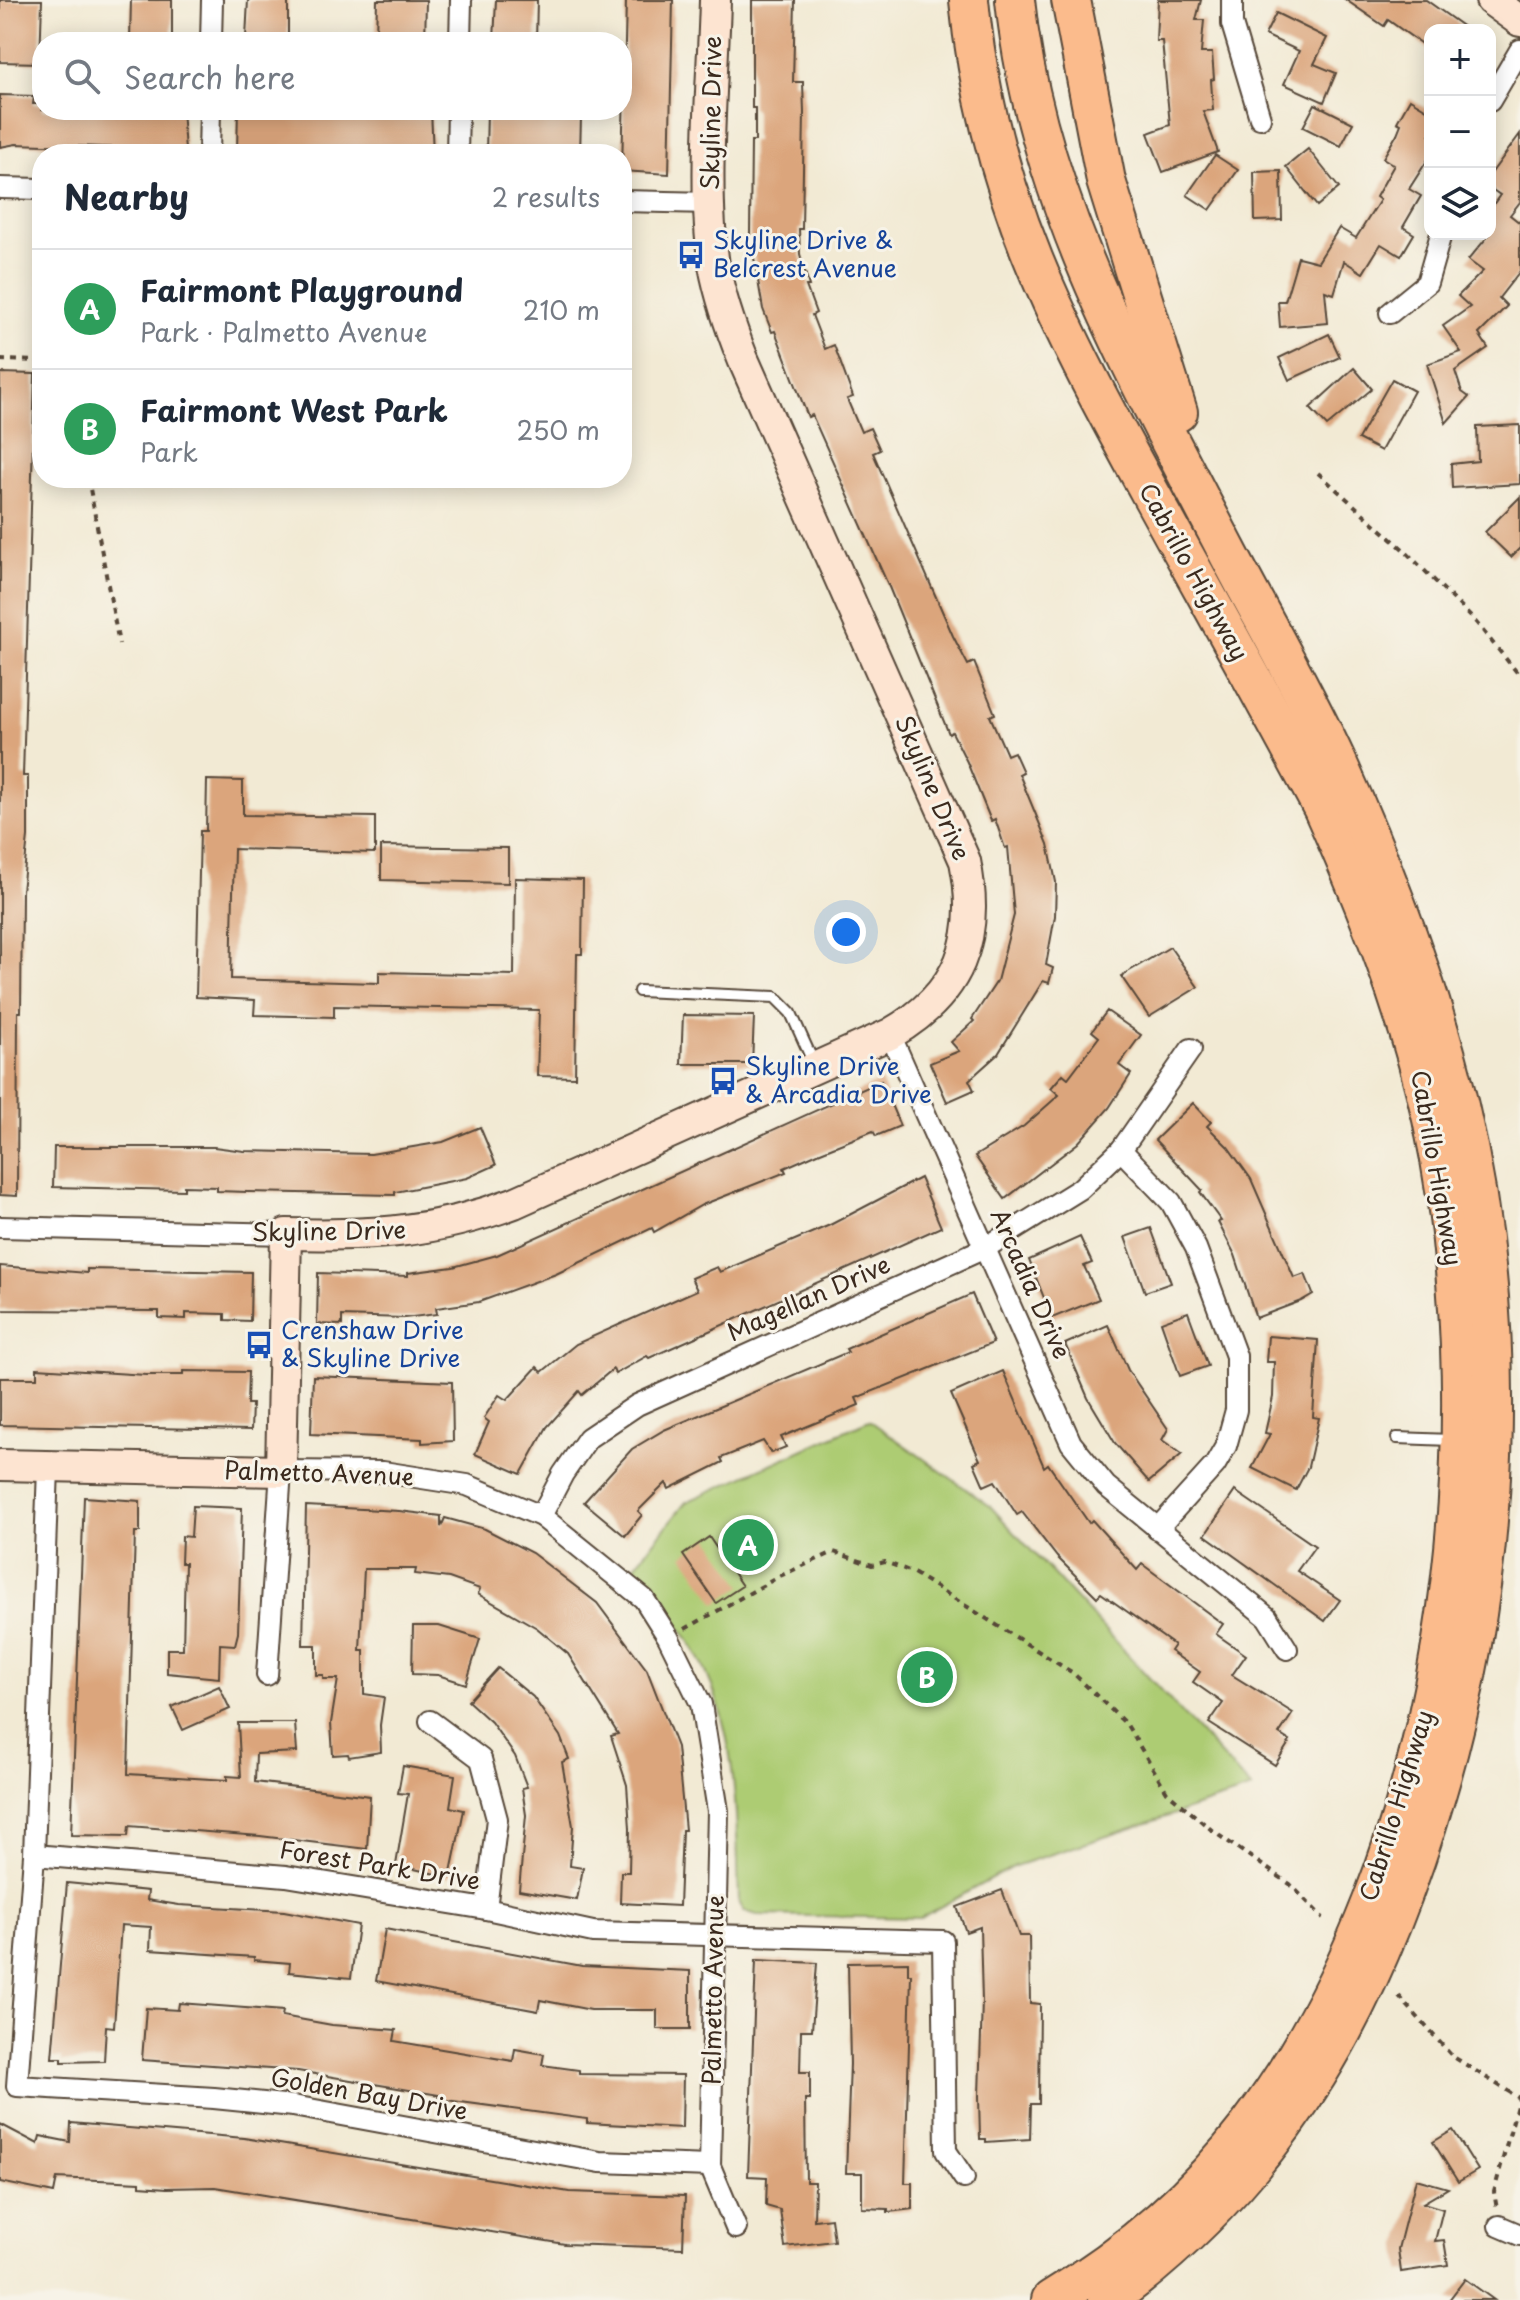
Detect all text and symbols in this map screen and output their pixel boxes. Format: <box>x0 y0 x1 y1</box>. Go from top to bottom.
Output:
map controls <box>1424 24 1496 240</box>
button: + <box>1424 24 1496 96</box>
search box <box>32 32 632 120</box>
street label: Skyline Drive <box>691 35 729 190</box>
icon: search <box>60 54 104 98</box>
text: Search here <box>124 54 296 99</box>
button: − <box>1424 96 1496 168</box>
button: layers <box>1424 168 1496 240</box>
text: Nearby <box>64 170 189 222</box>
text: 2 results <box>492 177 600 216</box>
place label: Skyline Drive & Belcrest Avenue <box>713 221 897 285</box>
bus stop icon: Skyline Drive & Belcrest Avenue <box>676 240 706 270</box>
text: Fairmont Playground <box>140 267 463 312</box>
text: A <box>80 290 100 329</box>
text: 210 m <box>523 290 600 329</box>
text: Park · Palmetto Avenue <box>140 312 427 351</box>
text: Fairmont West Park <box>140 387 448 432</box>
text: B <box>81 410 99 449</box>
text: 250 m <box>516 410 600 449</box>
text: Park <box>140 432 198 471</box>
street label: Cabrillo Highway <box>1131 476 1258 666</box>
street label: Skyline Drive <box>887 709 981 865</box>
your location <box>826 912 866 952</box>
place label: Skyline Drive & Arcadia Drive <box>745 1047 932 1111</box>
bus stop icon: Skyline Drive & Arcadia Drive <box>708 1066 738 1096</box>
street label: Cabrillo Highway <box>1403 1067 1473 1268</box>
street label: Arcadia Drive <box>983 1202 1081 1364</box>
street label: Skyline Drive <box>251 1211 406 1249</box>
street label: Magellan Drive <box>721 1245 895 1349</box>
place label: Crenshaw Drive & Skyline Drive <box>281 1311 464 1375</box>
bus stop icon: Crenshaw Drive & Skyline Drive <box>244 1330 274 1360</box>
street label: Palmetto Avenue <box>224 1451 414 1493</box>
pin: A <box>722 1515 774 1575</box>
pin: B <box>901 1647 953 1707</box>
street label: Cabrillo Highway <box>1349 1705 1441 1905</box>
street label: Forest Park Drive <box>277 1830 483 1898</box>
street label: Palmetto Avenue <box>692 1895 732 2085</box>
street label: Golden Bay Drive <box>268 2058 471 2128</box>

